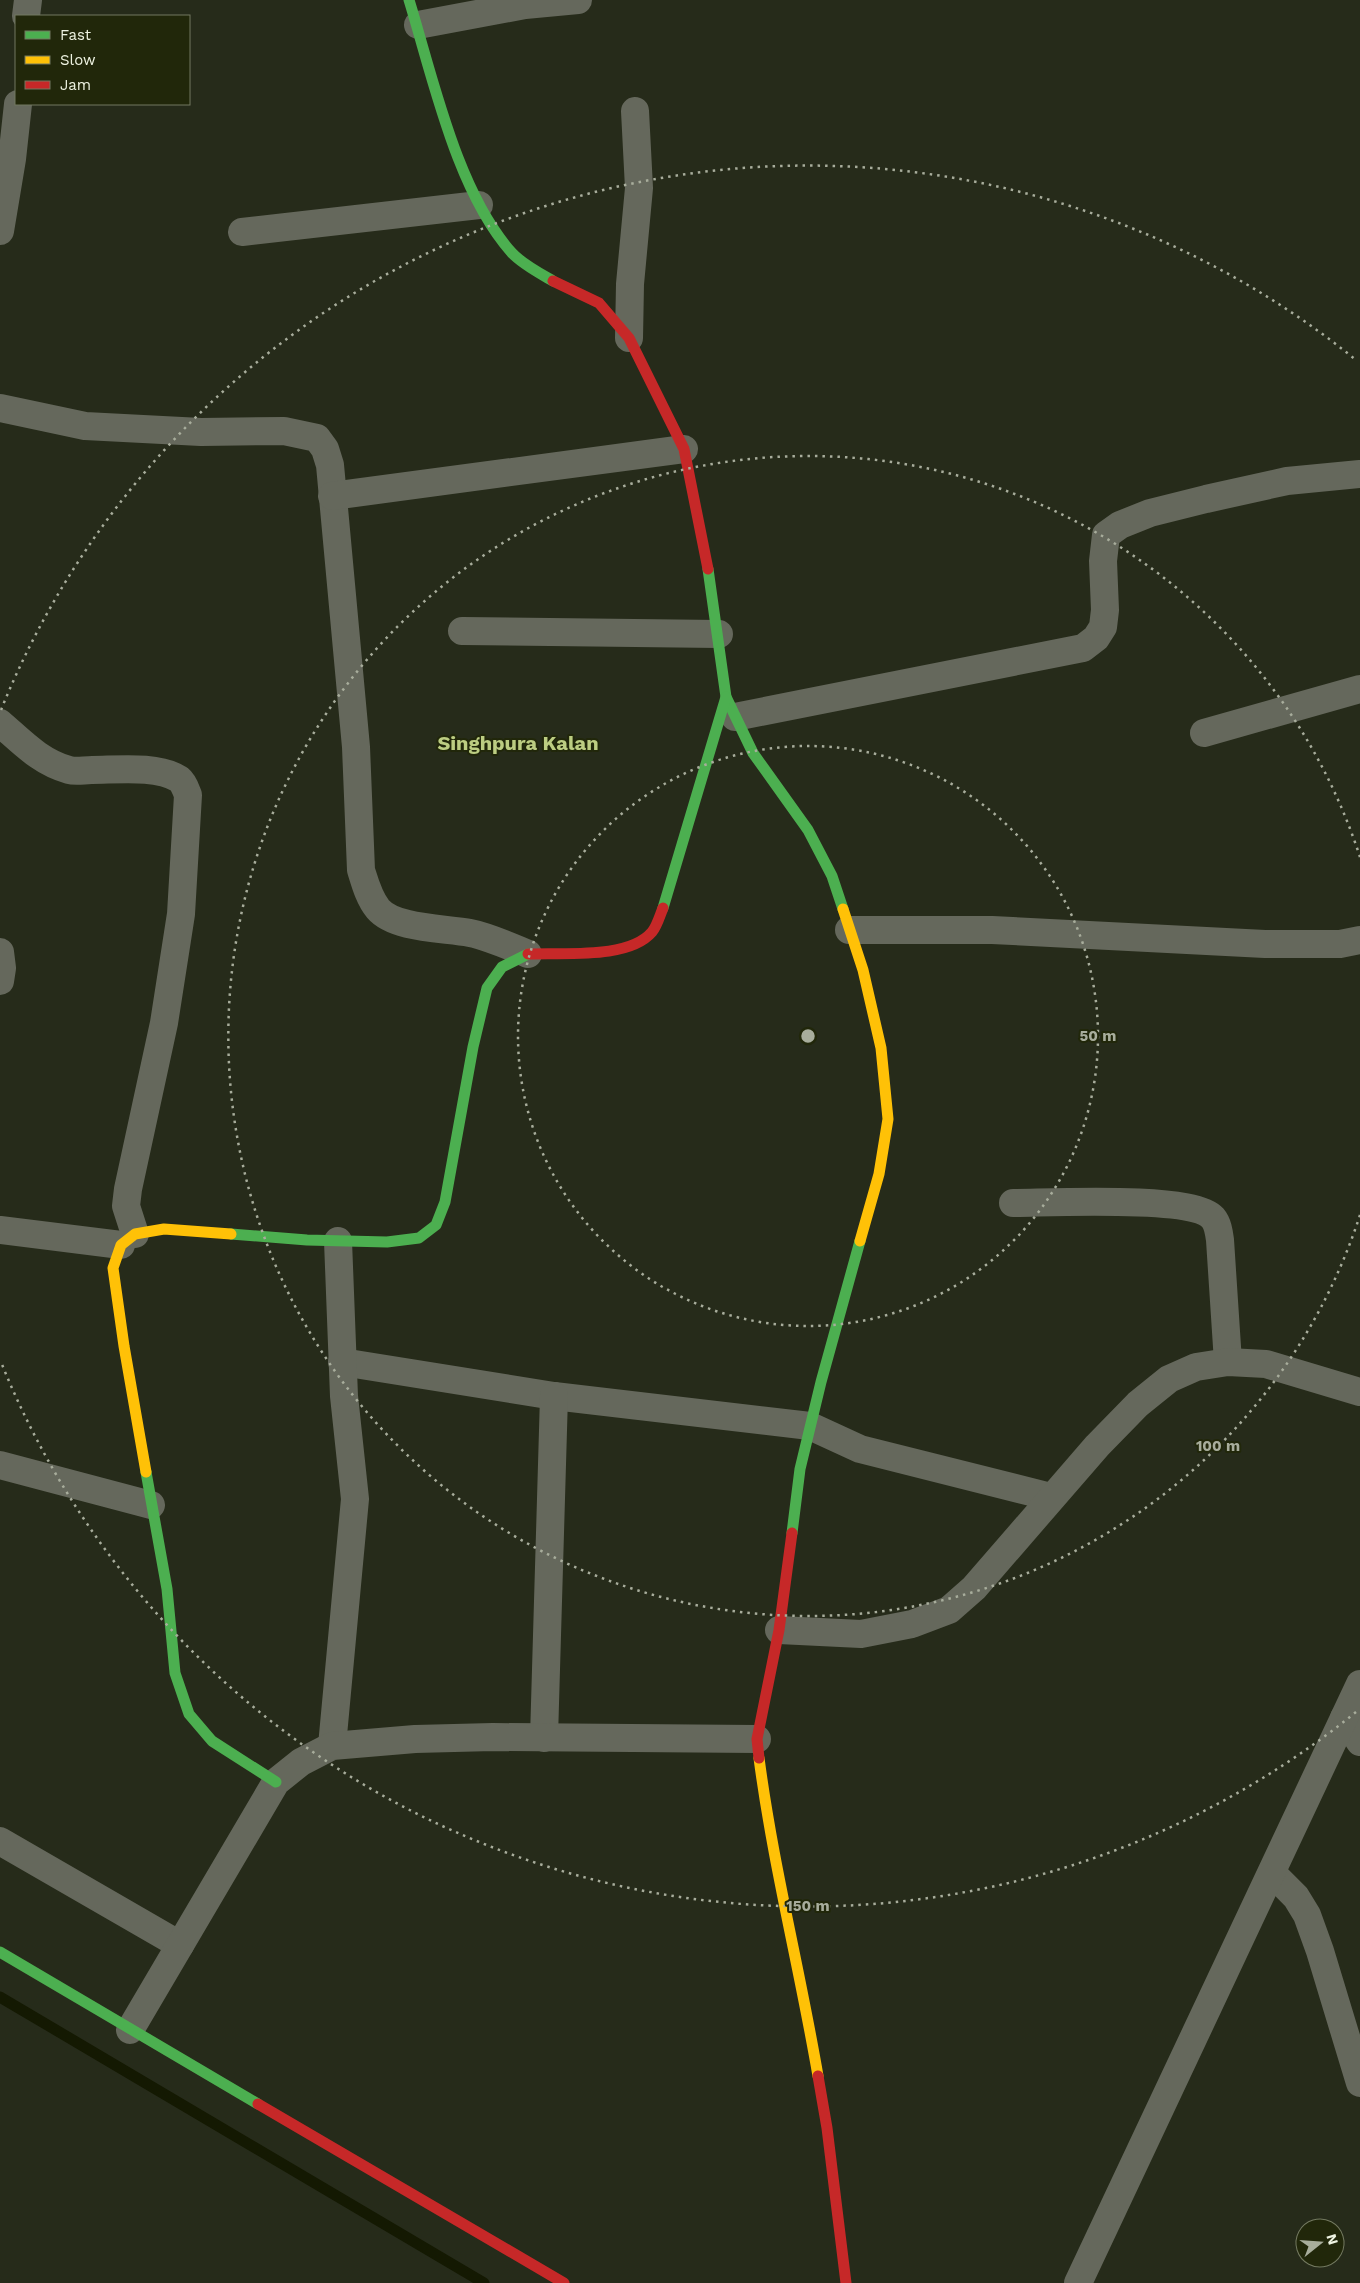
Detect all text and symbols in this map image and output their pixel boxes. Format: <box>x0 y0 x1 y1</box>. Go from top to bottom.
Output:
legend <box>15 15 190 105</box>
text: Fast <box>60 26 92 44</box>
text: Slow <box>60 51 96 69</box>
text: Jam <box>60 76 91 94</box>
district label: Singhpura Kalan <box>437 731 599 755</box>
centre of rings <box>799 1027 817 1045</box>
text: 50 m <box>1080 1027 1116 1045</box>
text: 100 m <box>1196 1437 1240 1455</box>
text: 150 m <box>786 1897 830 1915</box>
north arrow <box>1295 2218 1345 2268</box>
text: N <box>1323 2232 1342 2246</box>

